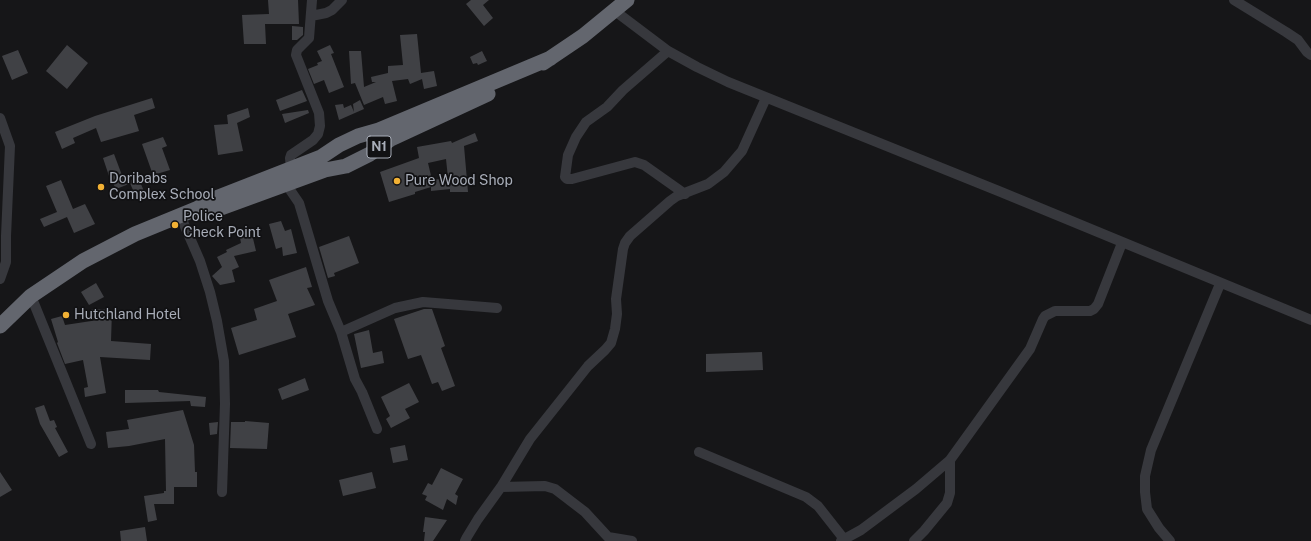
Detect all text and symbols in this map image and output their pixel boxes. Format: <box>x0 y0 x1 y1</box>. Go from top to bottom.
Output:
road number: N1 <box>367 136 391 158</box>
place label: Doribabs Complex School <box>109 171 215 204</box>
place label: Pure Wood Shop <box>405 173 513 189</box>
marker: Pure Wood Shop <box>392 176 402 186</box>
marker: Doribabs Complex School <box>96 182 106 192</box>
place label: Police Check Point <box>183 209 261 242</box>
marker: Police Check Point <box>170 220 180 230</box>
place label: Hutchland Hotel <box>74 307 181 323</box>
marker: Hutchland Hotel <box>61 310 71 320</box>

